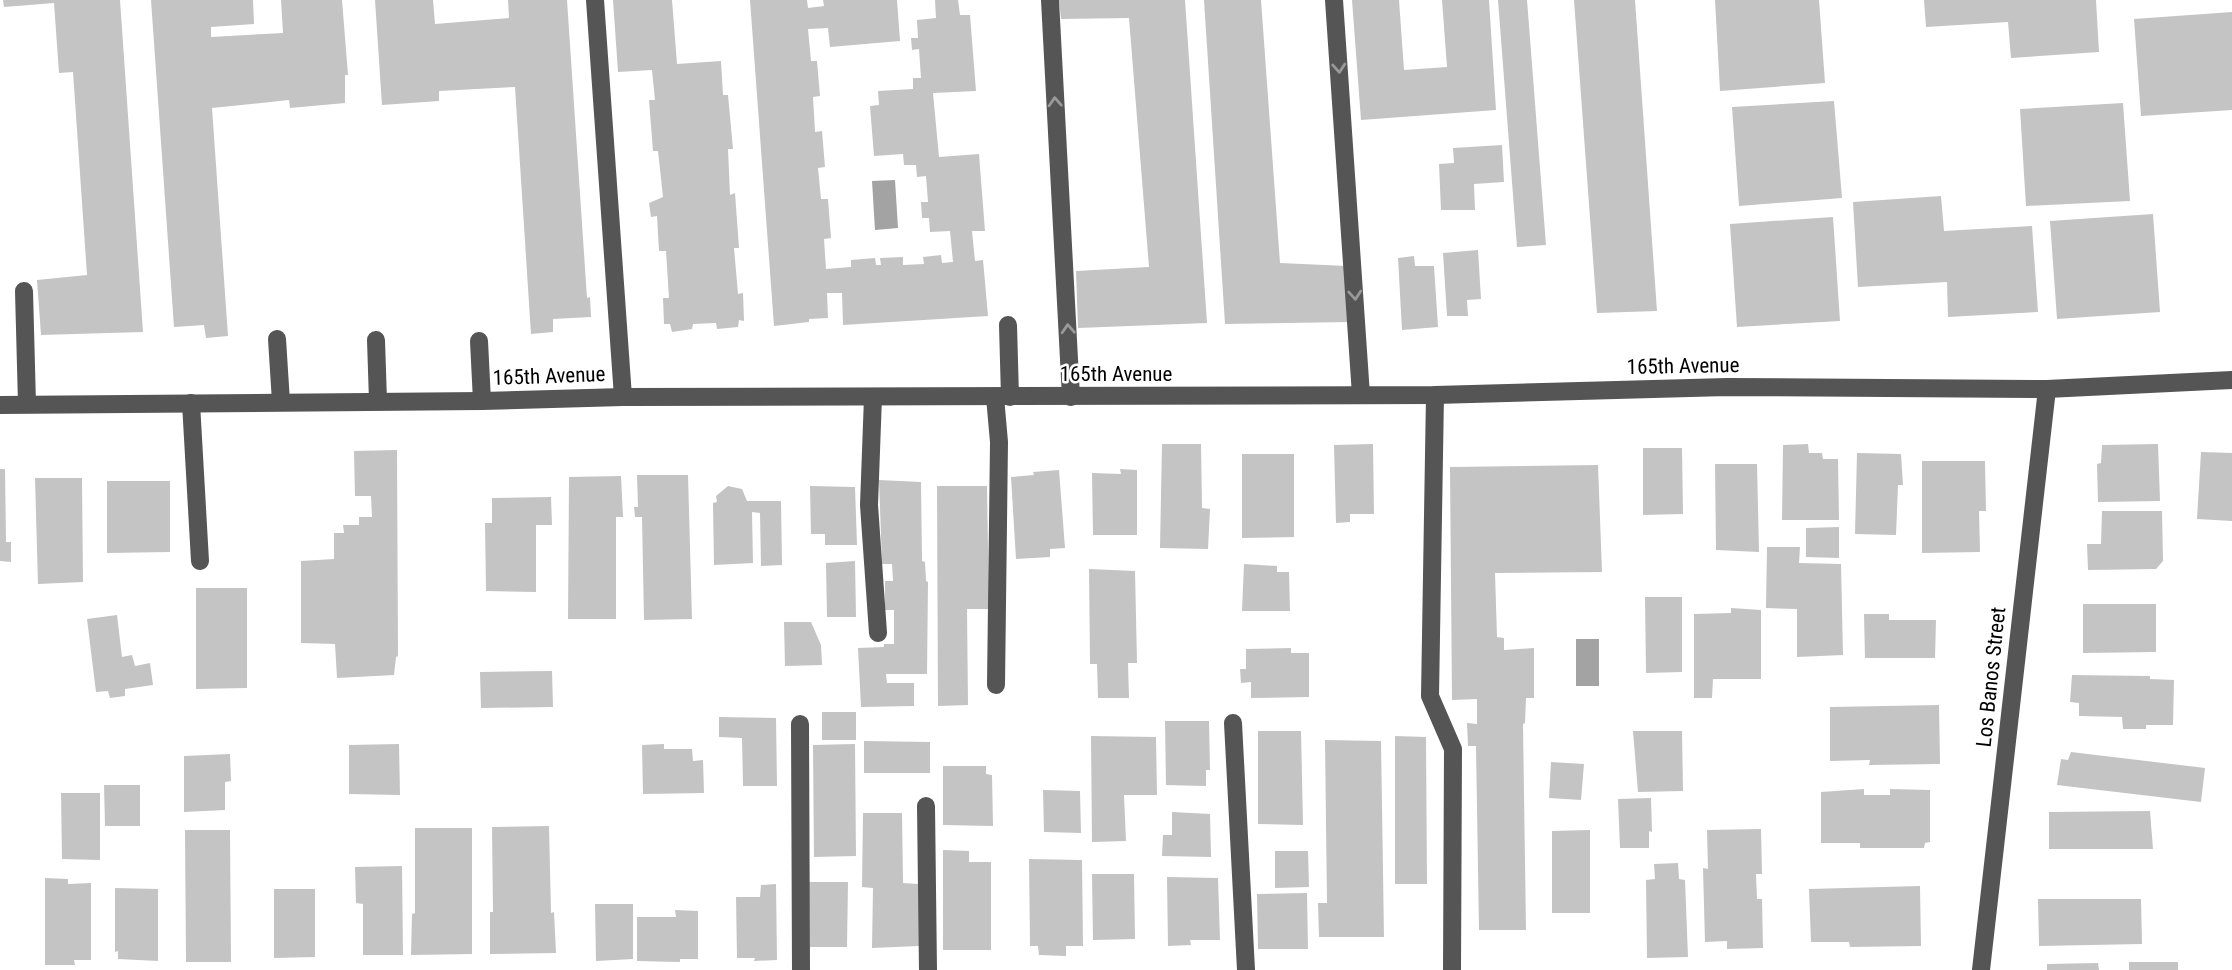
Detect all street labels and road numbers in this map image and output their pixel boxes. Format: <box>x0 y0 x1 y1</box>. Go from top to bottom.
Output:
street label: 165th Avenue <box>1626 353 1740 379</box>
street label: 165th Avenue <box>492 362 606 390</box>
street label: 165th Avenue <box>1060 362 1173 386</box>
street label: Los Banos Street <box>1972 606 2010 748</box>

